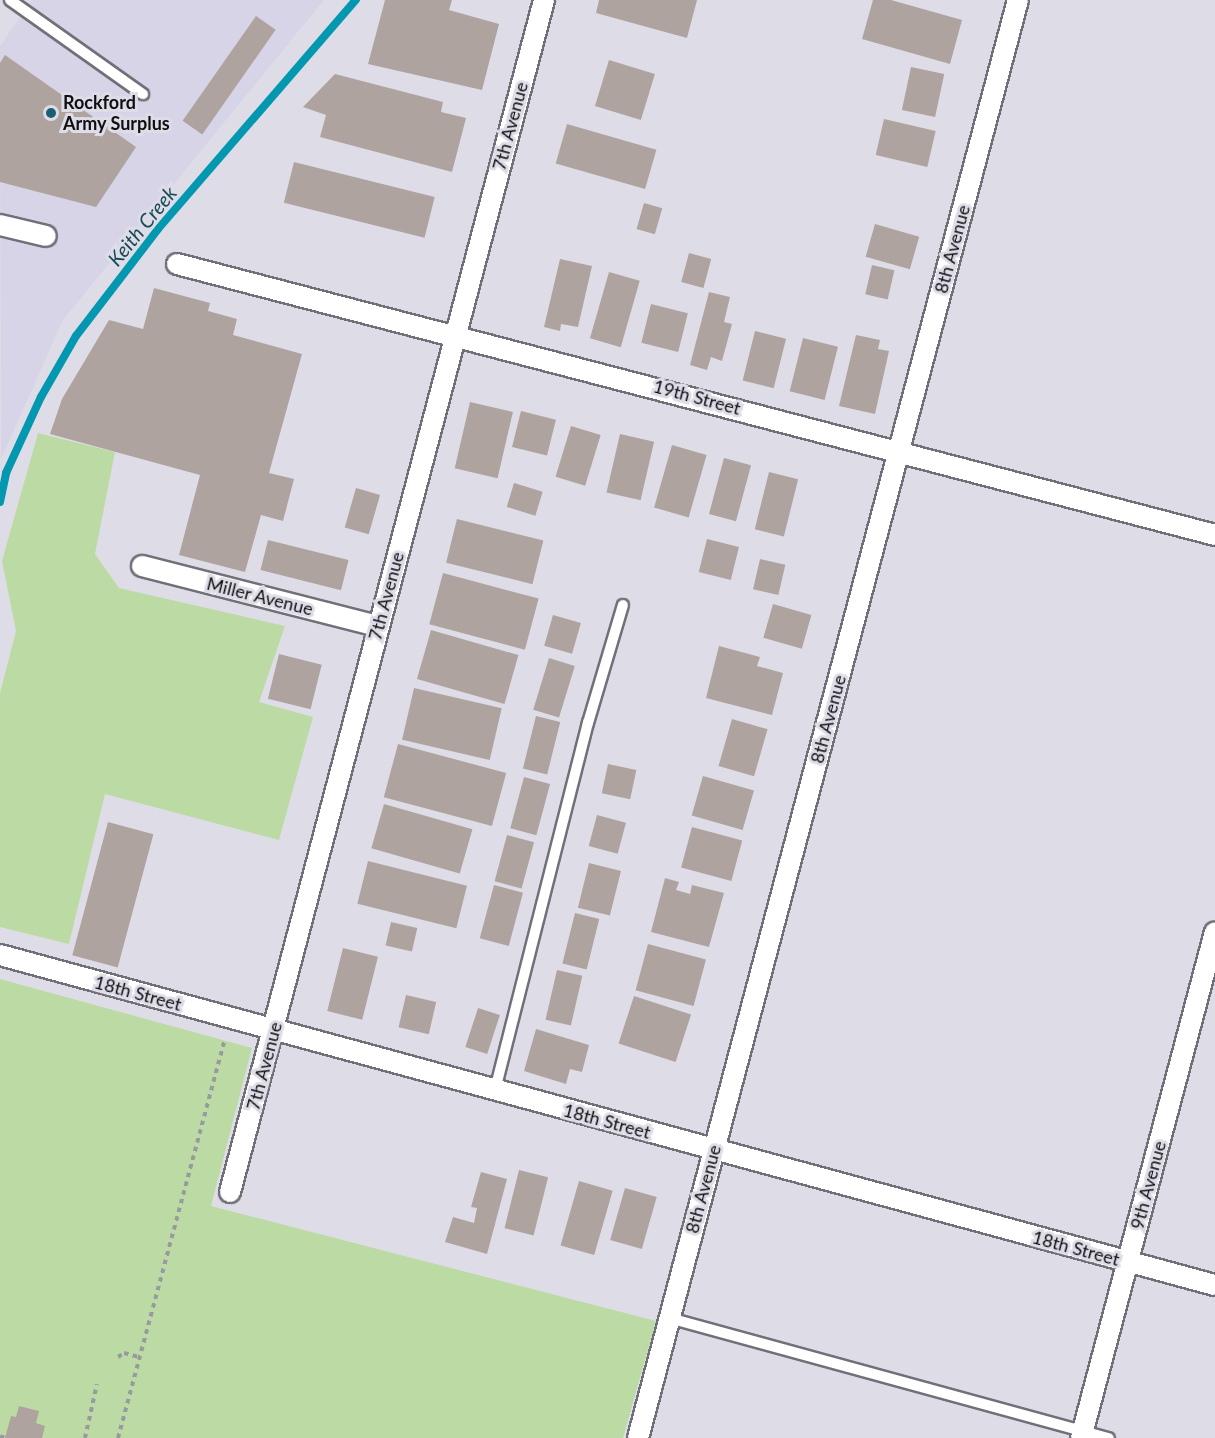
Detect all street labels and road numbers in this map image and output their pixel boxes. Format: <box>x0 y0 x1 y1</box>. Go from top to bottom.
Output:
street label: 7th Avenue <box>488 79 532 173</box>
street label: 8th Avenue <box>930 202 974 296</box>
street label: 19th Street <box>651 375 743 419</box>
street label: 7th Avenue <box>364 549 408 643</box>
street label: Miller Avenue <box>204 572 316 620</box>
street label: 8th Avenue <box>806 672 850 766</box>
street label: 18th Street <box>92 971 184 1015</box>
street label: 7th Avenue <box>242 1019 286 1113</box>
street label: 18th Street <box>561 1099 653 1143</box>
street label: 9th Avenue <box>1126 1138 1170 1232</box>
street label: 8th Avenue <box>681 1142 725 1236</box>
street label: 18th Street <box>1030 1226 1122 1270</box>

